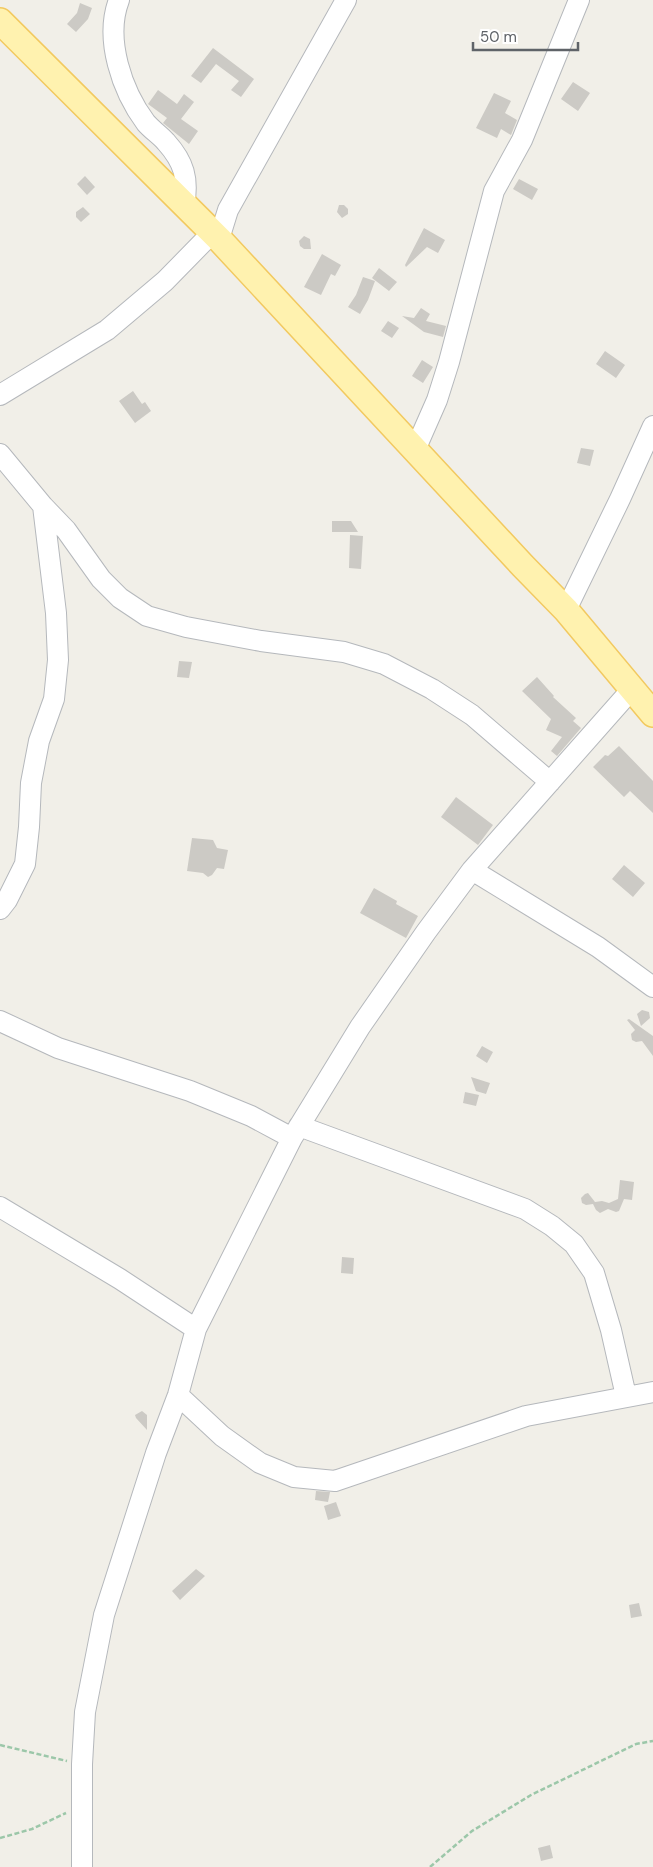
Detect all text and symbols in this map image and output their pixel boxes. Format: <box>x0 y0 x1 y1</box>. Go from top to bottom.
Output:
scale bar <box>473 20 578 52</box>
text: 50 m <box>480 27 517 47</box>

